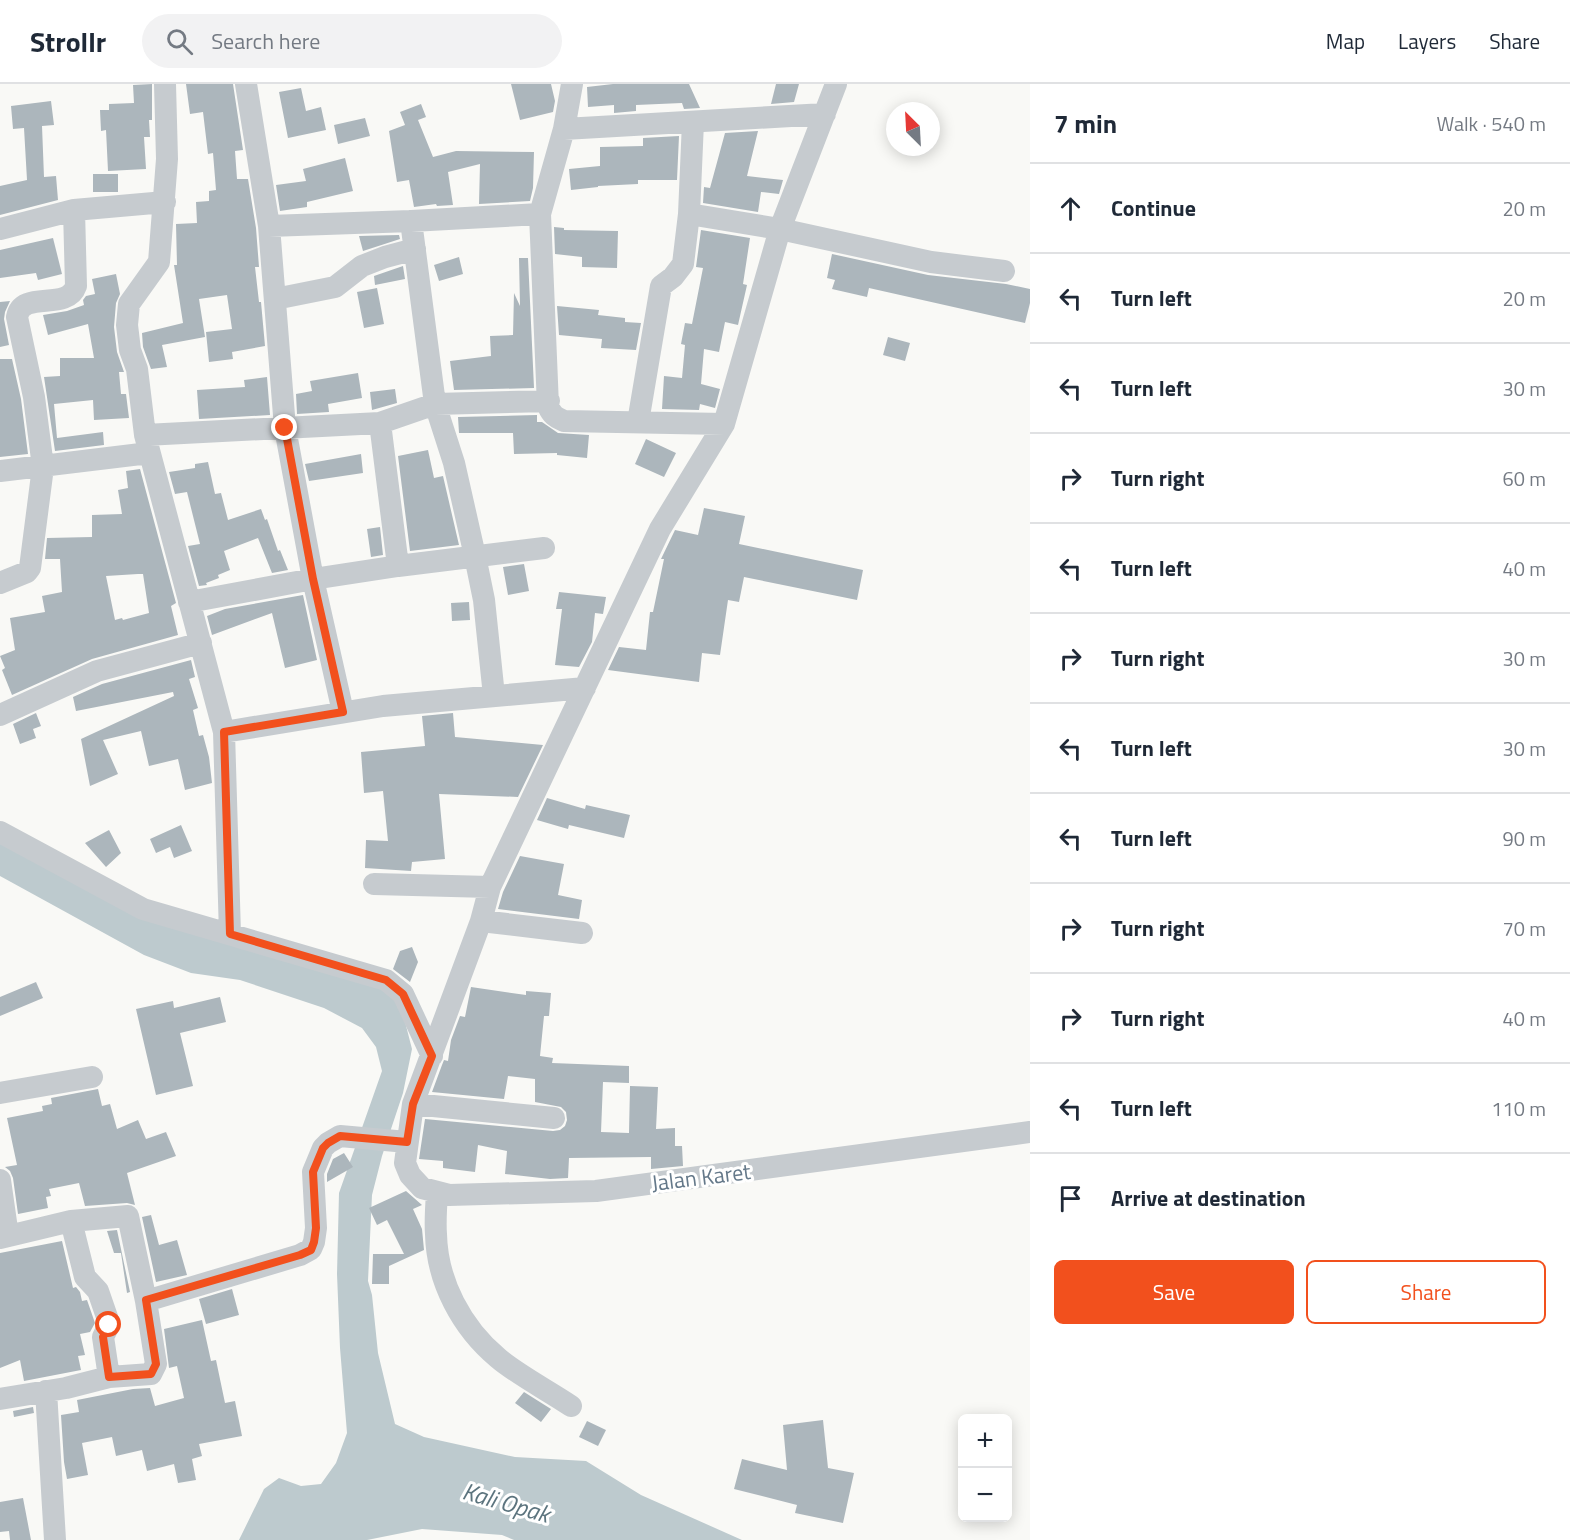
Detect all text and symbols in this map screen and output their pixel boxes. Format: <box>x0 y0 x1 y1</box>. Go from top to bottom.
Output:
search box <box>142 14 562 68</box>
text: Strollr <box>30 20 106 63</box>
text: Search here <box>211 24 320 58</box>
icon: search <box>163 25 196 58</box>
text: Map <box>1326 25 1365 57</box>
text: Layers <box>1398 25 1456 57</box>
text: Share <box>1489 25 1540 57</box>
north arrow <box>886 102 940 156</box>
text: 7 min <box>1054 104 1117 143</box>
text: Walk · 540 m <box>1437 108 1546 139</box>
text: Continue <box>1111 191 1196 225</box>
icon: ahead <box>1054 192 1087 225</box>
text: 20 m <box>1502 193 1546 224</box>
text: Turn left <box>1111 281 1192 315</box>
icon: left <box>1054 282 1087 315</box>
text: 20 m <box>1502 283 1546 314</box>
text: Turn left <box>1111 371 1192 405</box>
icon: left <box>1054 372 1087 405</box>
text: 30 m <box>1502 373 1546 404</box>
route end <box>271 414 297 440</box>
text: Turn right <box>1111 461 1205 495</box>
icon: right <box>1054 462 1087 495</box>
text: 60 m <box>1502 463 1546 494</box>
text: Turn left <box>1111 551 1192 585</box>
icon: left <box>1054 552 1087 585</box>
text: 40 m <box>1502 553 1546 584</box>
text: Turn right <box>1111 641 1205 675</box>
icon: right <box>1054 642 1087 675</box>
text: 30 m <box>1502 643 1546 674</box>
text: Turn left <box>1111 731 1192 765</box>
icon: left <box>1054 732 1087 765</box>
text: 30 m <box>1502 733 1546 764</box>
text: Turn left <box>1111 821 1192 855</box>
icon: left <box>1054 822 1087 855</box>
text: 90 m <box>1502 823 1546 854</box>
text: Turn right <box>1111 911 1205 945</box>
icon: right <box>1054 912 1087 945</box>
text: 70 m <box>1502 913 1546 944</box>
text: Turn right <box>1111 1001 1205 1035</box>
icon: right <box>1054 1002 1087 1035</box>
text: 40 m <box>1502 1003 1546 1034</box>
text: Turn left <box>1111 1091 1192 1125</box>
icon: left <box>1054 1092 1087 1125</box>
text: 110 m <box>1491 1093 1546 1124</box>
street label: Jalan Karet <box>649 1154 753 1200</box>
text: Arrive at destination <box>1111 1181 1306 1215</box>
icon: arrive <box>1054 1182 1087 1215</box>
button: Save <box>1054 1260 1294 1324</box>
button: Share <box>1306 1260 1546 1324</box>
route start <box>95 1311 121 1337</box>
map controls <box>958 1414 1012 1522</box>
button: + <box>958 1414 1012 1468</box>
button: − <box>958 1468 1012 1522</box>
water label: Kali Opak <box>458 1472 557 1533</box>

